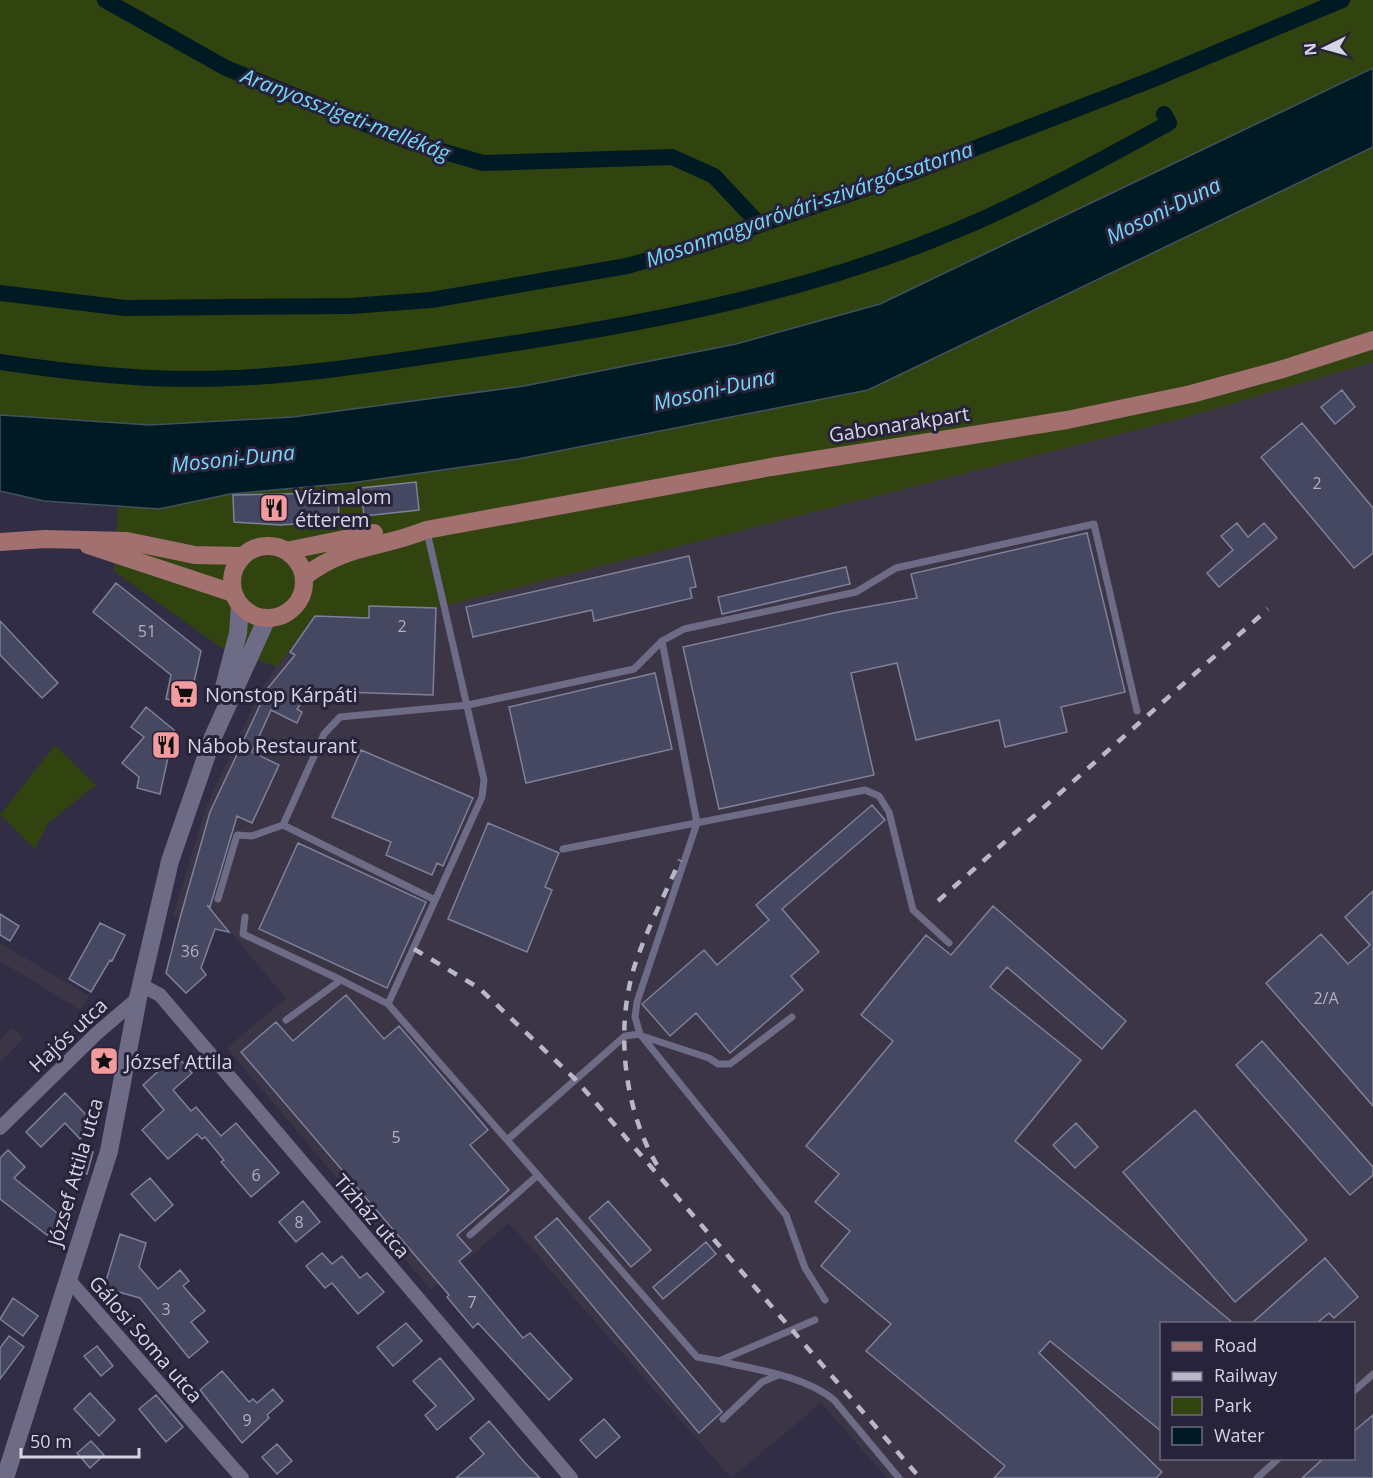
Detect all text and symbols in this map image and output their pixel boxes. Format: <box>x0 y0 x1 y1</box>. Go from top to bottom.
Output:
north arrow <box>1295 18 1355 78</box>
text: N <box>1299 42 1322 57</box>
water label: Aranyosszigeti-mellékág <box>236 61 455 167</box>
water label: Mosonmagyaróvári-szivárgócsatorna <box>642 135 977 273</box>
water label: Mosoni-Duna <box>1101 170 1225 250</box>
water label: Mosoni-Duna <box>650 361 778 417</box>
street label: Gabonarakpart <box>827 400 971 448</box>
water label: Mosoni-Duna <box>170 438 296 478</box>
house number: 2 <box>1312 472 1322 494</box>
place label: Vízimalom étterem <box>295 483 392 533</box>
restaurant icon: Vízimalom étterem <box>258 492 290 524</box>
house number: 2 <box>397 615 407 637</box>
house number: 51 <box>138 620 156 642</box>
supermarket icon: Nonstop Kárpáti <box>168 678 200 710</box>
place label: Nonstop Kárpáti <box>205 681 358 708</box>
restaurant icon: Nábob Restaurant <box>150 729 182 761</box>
place label: Nábob Restaurant <box>187 732 357 759</box>
house number: 36 <box>181 940 199 962</box>
house number: 2/A <box>1313 987 1339 1009</box>
street label: Hajós utca <box>23 992 113 1078</box>
place icon: József Attila <box>88 1045 120 1077</box>
place label: József Attila <box>123 1048 233 1075</box>
street label: József Attila utca <box>40 1095 109 1251</box>
house number: 5 <box>391 1126 401 1148</box>
house number: 6 <box>251 1164 261 1186</box>
street label: Tízház utca <box>328 1168 416 1264</box>
house number: 8 <box>294 1211 304 1233</box>
street label: Gálosi Soma utca <box>83 1270 209 1408</box>
house number: 7 <box>467 1291 477 1313</box>
house number: 3 <box>161 1298 171 1320</box>
legend <box>1160 1322 1355 1460</box>
text: Road <box>1214 1333 1257 1357</box>
text: Railway <box>1214 1363 1278 1387</box>
text: Park <box>1214 1393 1252 1417</box>
house number: 9 <box>242 1409 252 1431</box>
scale bar <box>21 1421 140 1459</box>
text: Water <box>1214 1423 1265 1447</box>
text: 50 m <box>30 1429 72 1453</box>

